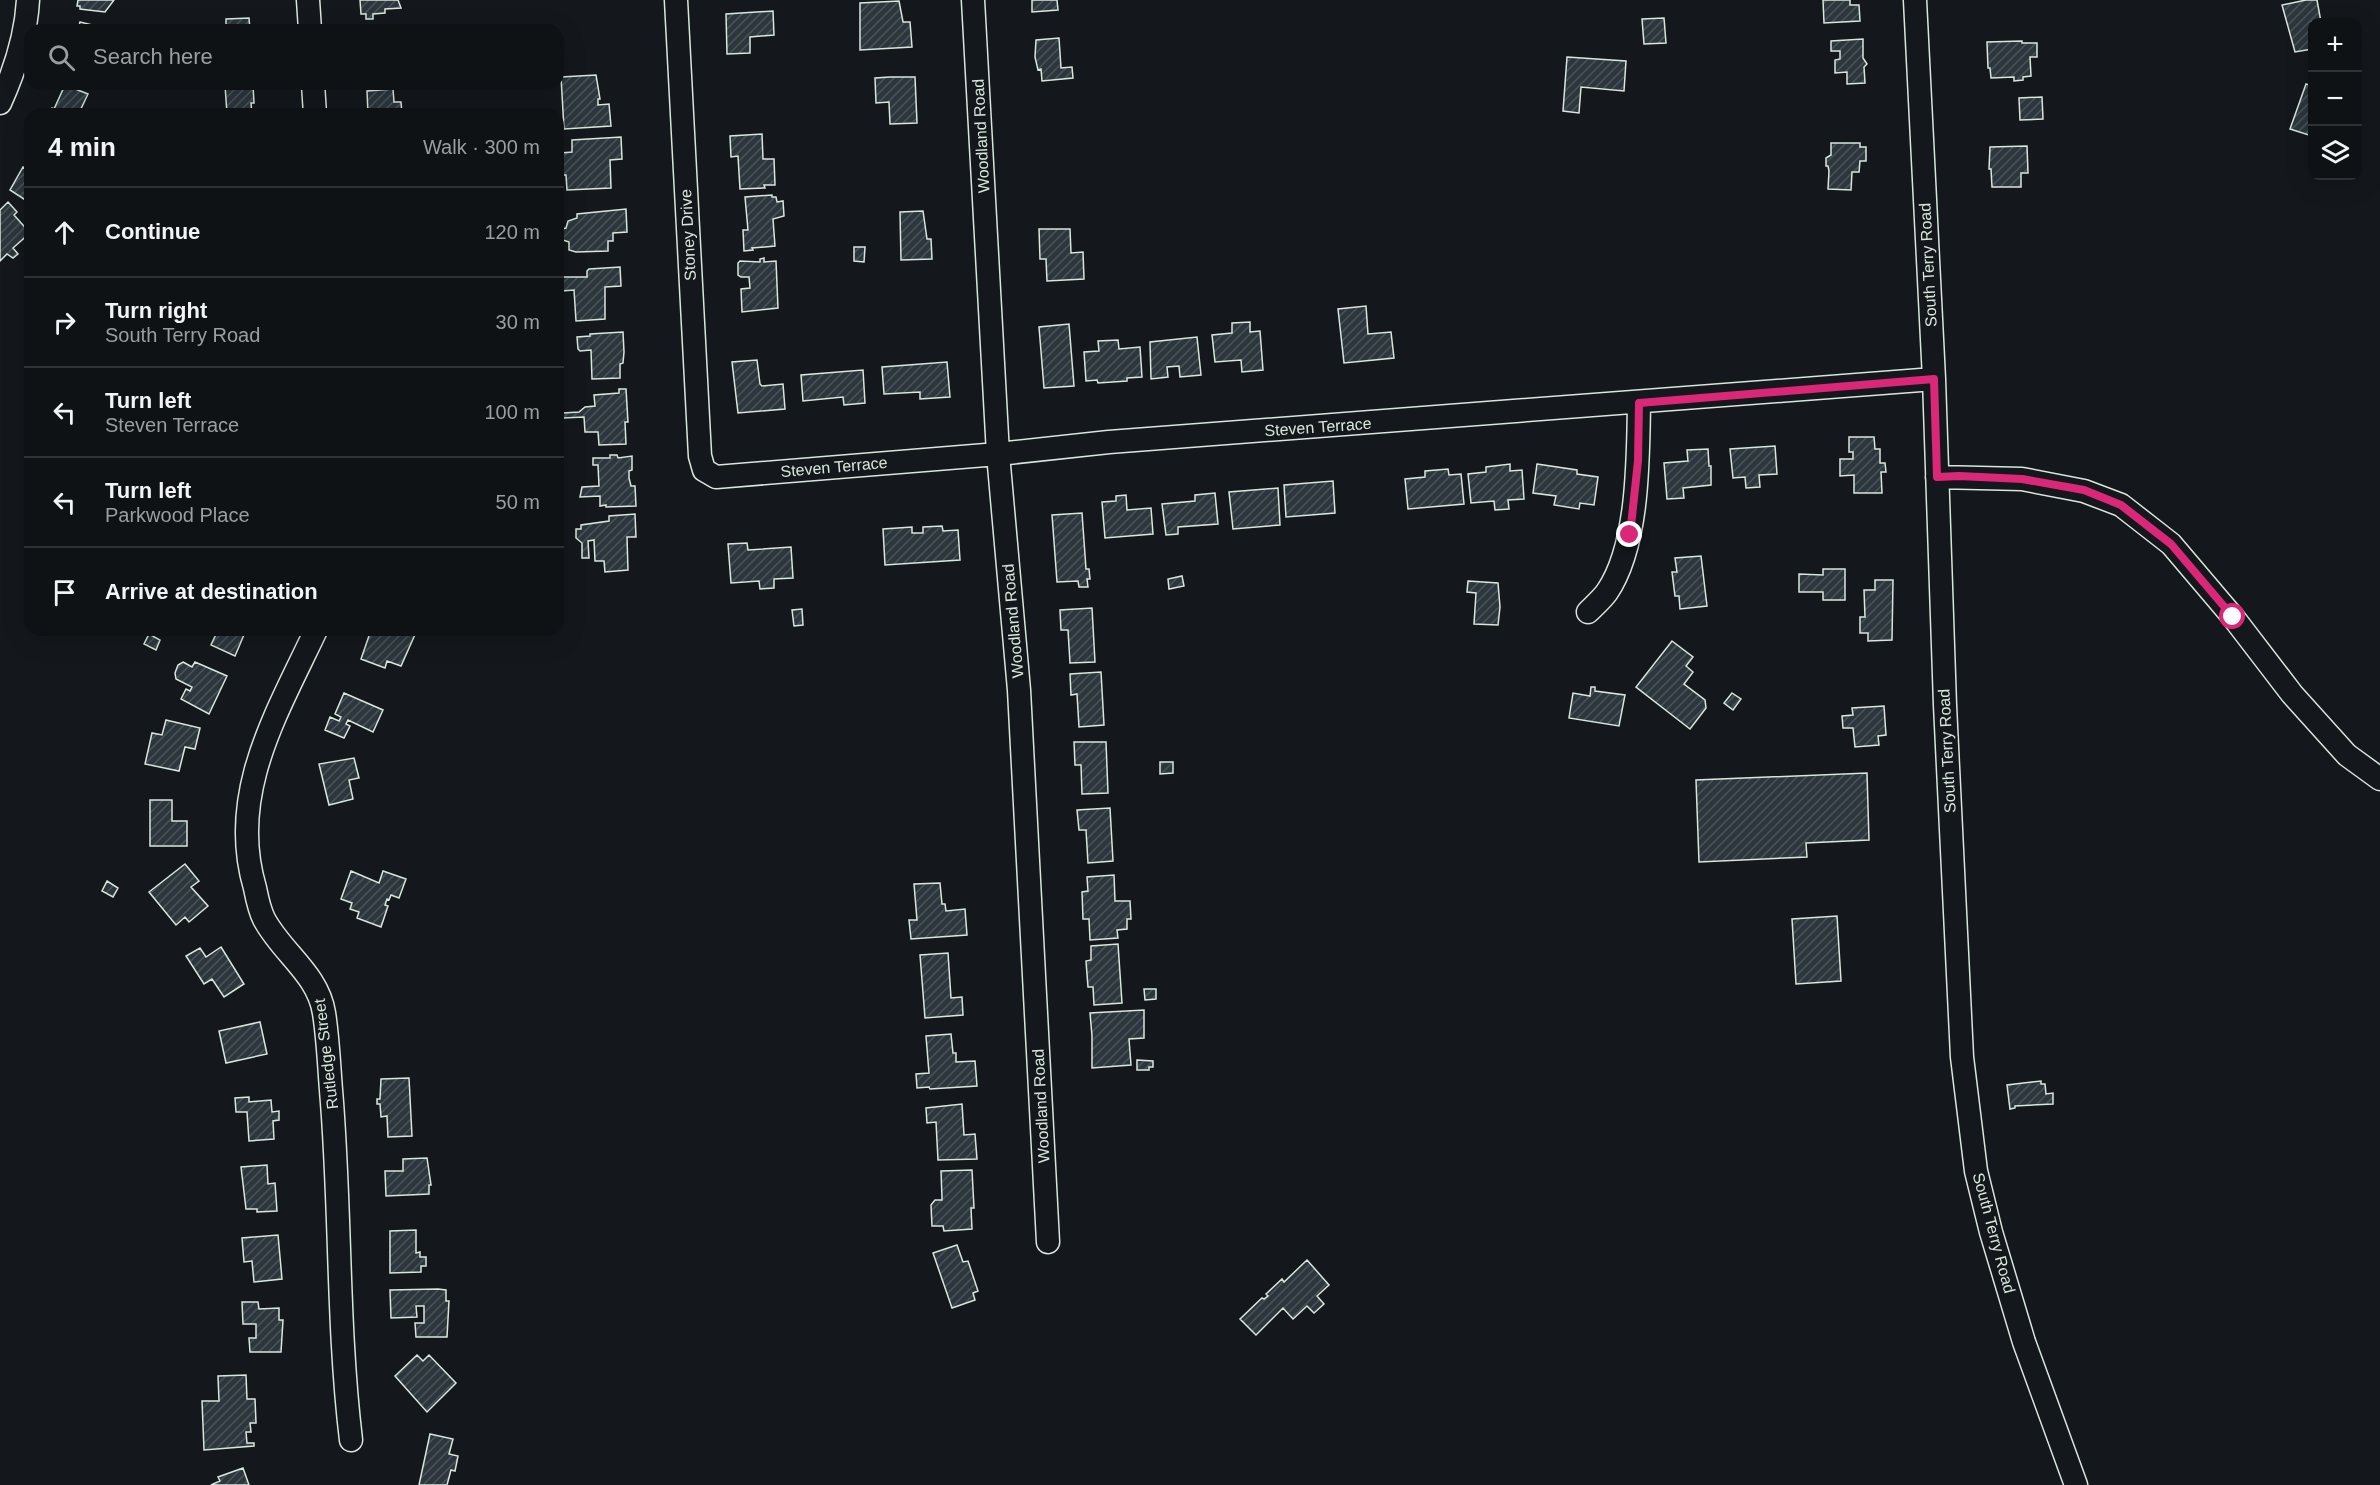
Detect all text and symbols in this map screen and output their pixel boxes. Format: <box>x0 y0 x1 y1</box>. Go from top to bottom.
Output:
map controls <box>2308 18 2362 180</box>
button: + <box>2308 18 2362 72</box>
search box <box>24 24 564 90</box>
icon: search <box>45 41 78 74</box>
text: Search here <box>93 44 213 69</box>
button: − <box>2308 72 2362 126</box>
street label: Woodland Road <box>970 78 992 194</box>
button: layers <box>2308 126 2362 180</box>
text: 4 min <box>48 132 116 162</box>
text: Walk · 300 m <box>423 136 540 158</box>
street label: Stoney Drive <box>677 189 699 281</box>
street label: South Terry Road <box>1916 203 1940 327</box>
icon: ahead <box>48 216 81 249</box>
text: Continue <box>105 219 200 244</box>
text: 120 m <box>484 221 540 243</box>
text: Turn right <box>105 298 207 323</box>
icon: right <box>48 306 81 339</box>
text: 30 m <box>496 311 540 333</box>
text: South Terry Road <box>105 324 260 346</box>
text: Turn left <box>105 388 191 413</box>
icon: left <box>48 396 81 429</box>
text: 100 m <box>484 401 540 423</box>
text: Steven Terrace <box>105 414 239 436</box>
street label: Steven Terrace <box>1264 415 1372 439</box>
street label: Steven Terrace <box>780 454 888 480</box>
text: Turn left <box>105 478 191 503</box>
icon: left <box>48 486 81 519</box>
text: 50 m <box>496 491 540 513</box>
text: Parkwood Place <box>105 504 250 526</box>
route end <box>1616 521 1642 547</box>
street label: Woodland Road <box>1000 563 1026 679</box>
icon: arrive <box>48 576 81 609</box>
text: Arrive at destination <box>105 579 318 604</box>
route start <box>2219 603 2245 629</box>
street label: South Terry Road <box>1935 689 1959 813</box>
street label: Rutledge Street <box>311 997 341 1110</box>
street label: Woodland Road <box>1030 1048 1052 1164</box>
street label: South Terry Road <box>1970 1171 2018 1295</box>

